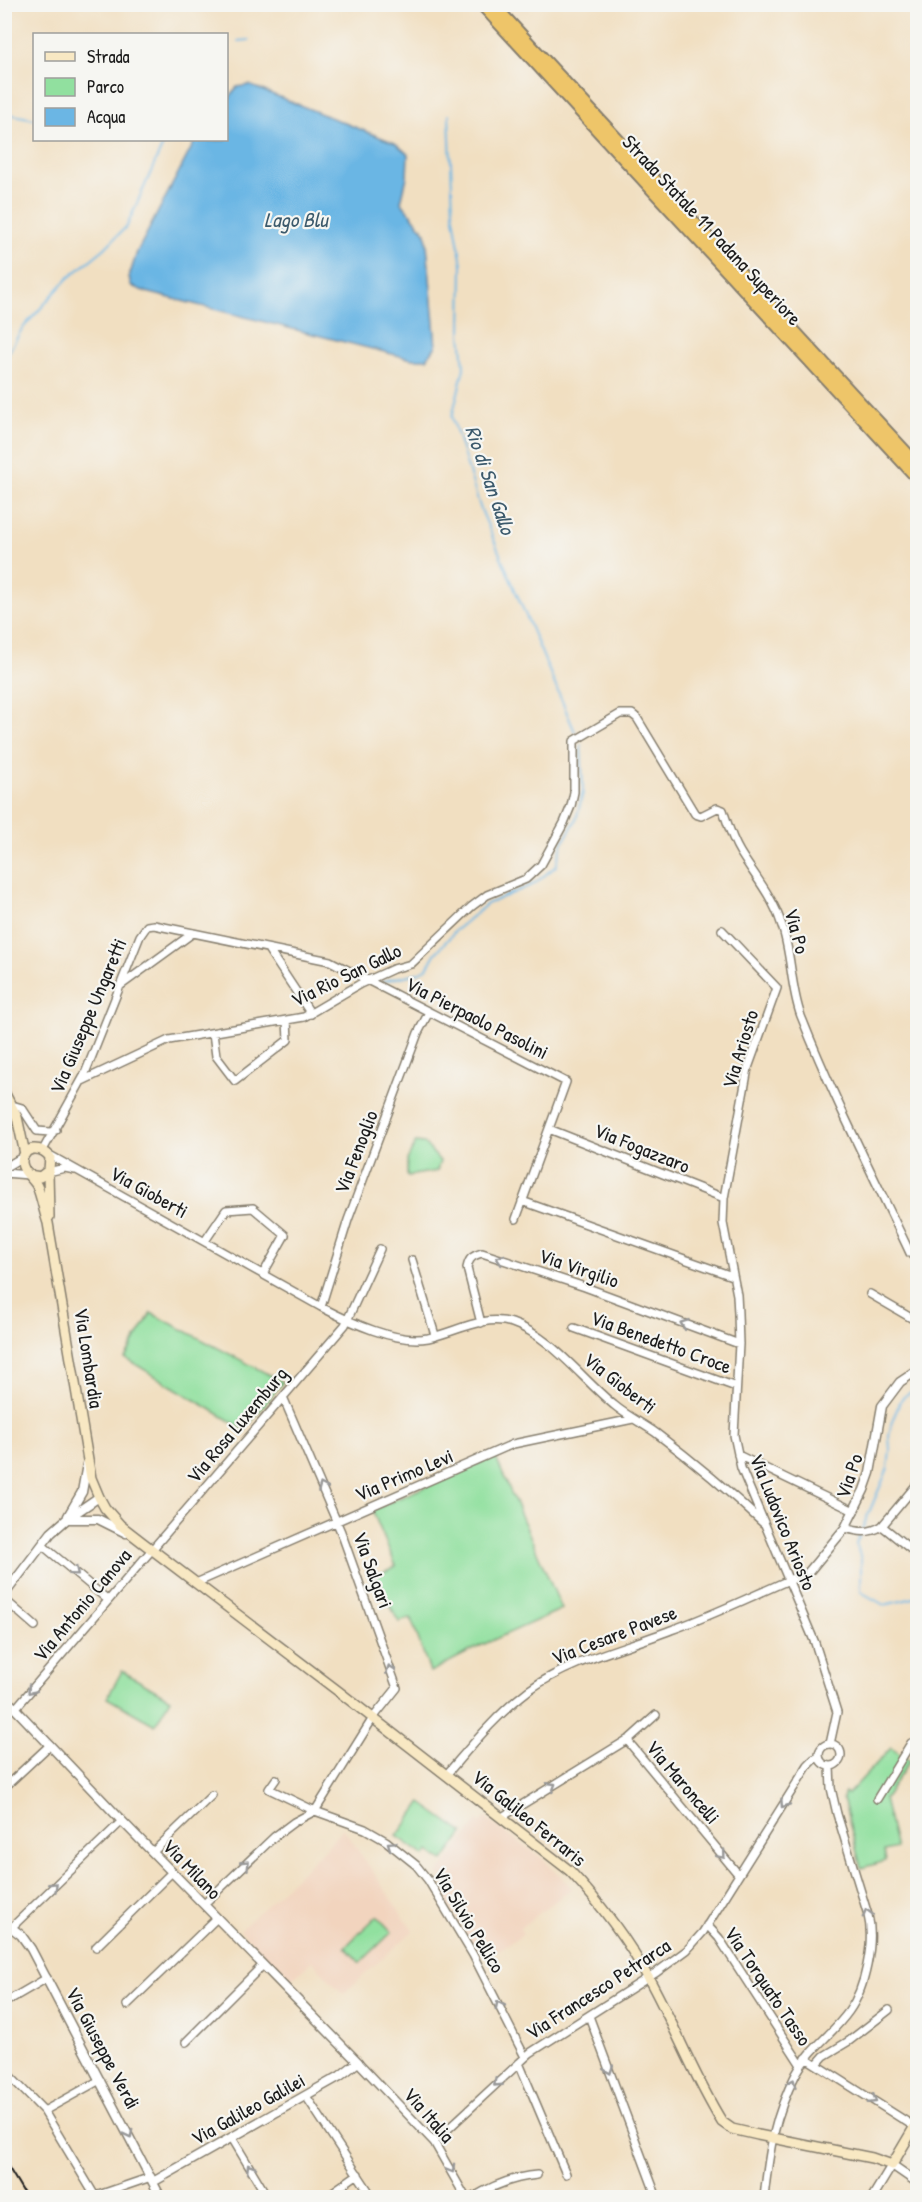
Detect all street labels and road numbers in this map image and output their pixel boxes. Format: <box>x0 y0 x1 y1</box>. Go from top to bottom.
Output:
street label: Strada Statale 11 Padana Superiore <box>617 128 808 331</box>
street label: Via Po <box>779 905 816 957</box>
street label: Via Giuseppe Ungaretti <box>43 934 132 1098</box>
street label: Via Rio San Gallo <box>286 936 405 1013</box>
street label: Via Pierpaolo Pasolini <box>401 970 553 1065</box>
street label: Via Ariosto <box>715 1006 764 1091</box>
street label: Via Fenoglio <box>327 1106 384 1197</box>
street label: Via Fogazzaro <box>590 1116 694 1179</box>
street label: Via Gioberti <box>105 1159 193 1224</box>
street label: Via Virgilio <box>536 1241 623 1294</box>
street label: Via Benedetto Croce <box>587 1304 735 1380</box>
street label: Via Lombardia <box>68 1306 111 1410</box>
street label: Via Gioberti <box>578 1346 662 1420</box>
street label: Via Rosa Luxemburg <box>180 1361 293 1489</box>
street label: Via Primo Levi <box>351 1442 457 1507</box>
street label: Via Ludovico Ariosto <box>744 1450 823 1594</box>
street label: Via Po <box>828 1450 869 1502</box>
street label: Via Salgari <box>347 1528 400 1612</box>
street label: Via Antonio Canova <box>26 1542 137 1667</box>
street label: Via Cesare Pavese <box>547 1598 680 1671</box>
street label: Via Maroncelli <box>640 1734 726 1829</box>
street label: Via Galileo Ferraris <box>466 1763 592 1872</box>
street label: Via Milano <box>157 1832 228 1905</box>
street label: Via Silvio Pellico <box>427 1862 512 1978</box>
street label: Via Torquato Tasso <box>718 1921 818 2051</box>
street label: Via Francesco Petrarca <box>520 1932 675 2045</box>
street label: Via Giuseppe Verdi <box>60 1982 147 2114</box>
street label: Via Galileo Galilei <box>186 2066 310 2151</box>
street label: Via Italia <box>398 2081 461 2148</box>

